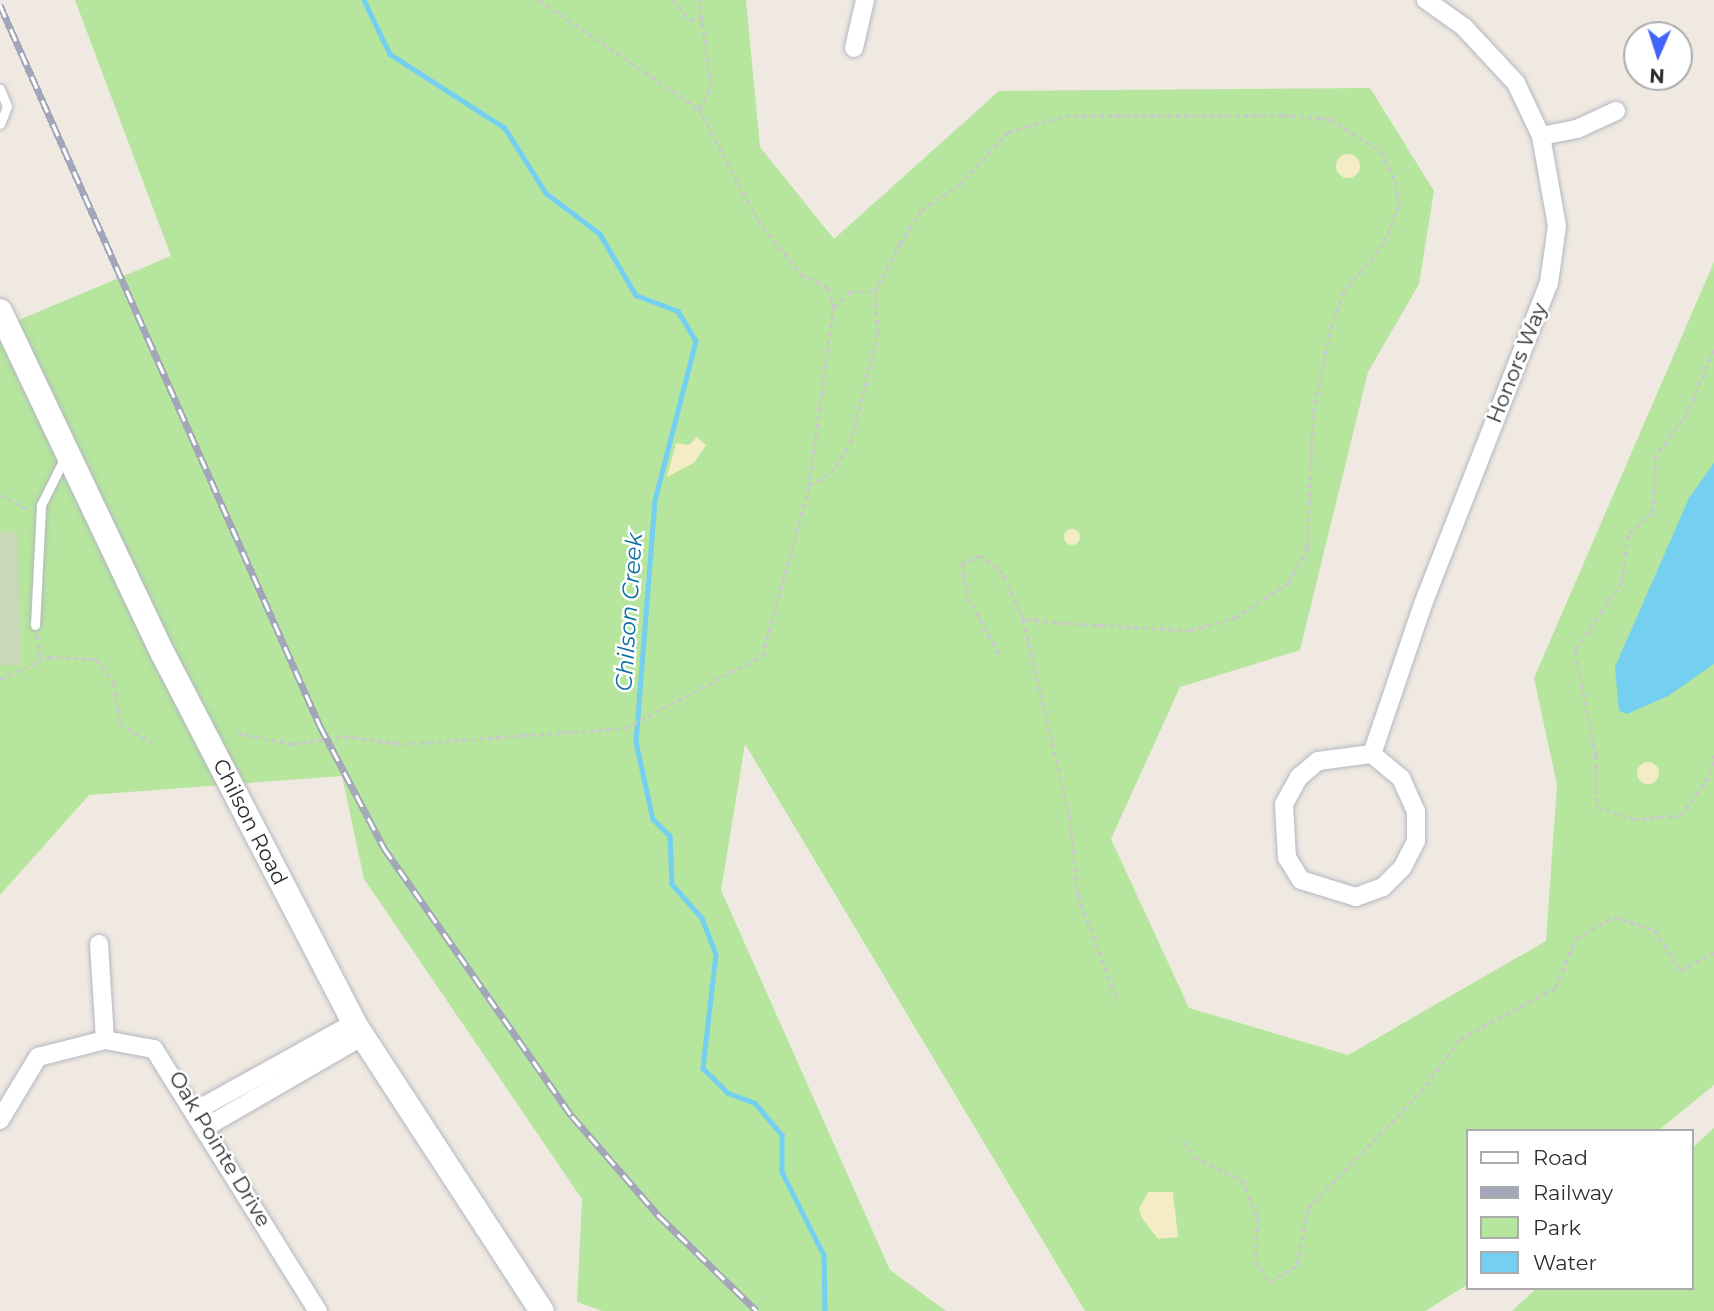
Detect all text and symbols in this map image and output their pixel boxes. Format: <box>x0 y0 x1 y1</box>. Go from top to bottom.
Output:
north arrow <box>1623 21 1693 91</box>
text: N <box>1649 64 1665 87</box>
street label: Honors Way <box>1481 299 1553 427</box>
water label: Chilson Creek <box>610 532 648 692</box>
street label: Chilson Road <box>207 755 293 889</box>
street label: Oak Pointe Drive <box>164 1067 276 1231</box>
legend <box>1466 1129 1693 1290</box>
text: Road <box>1533 1145 1588 1170</box>
text: Railway <box>1533 1180 1613 1205</box>
text: Park <box>1533 1215 1581 1240</box>
text: Water <box>1533 1250 1597 1275</box>

